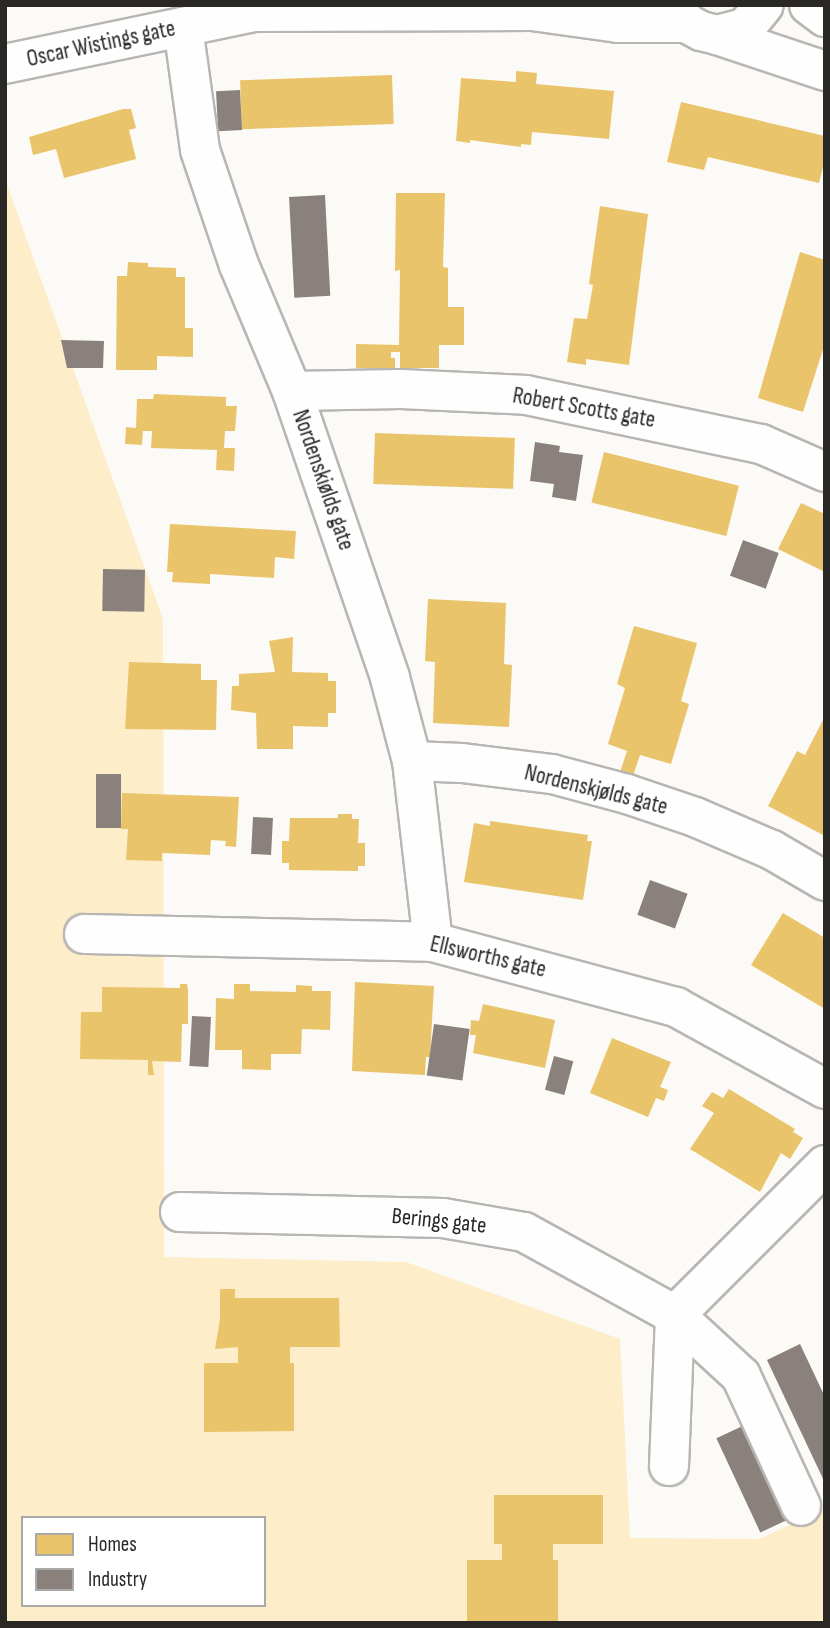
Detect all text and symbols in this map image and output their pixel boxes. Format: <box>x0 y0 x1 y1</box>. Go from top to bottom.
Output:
street label: Oscar Wistings gate <box>24 15 178 73</box>
street label: Robert Scotts gate <box>511 382 657 434</box>
street label: Nordenskiølds gate <box>286 406 360 554</box>
street label: Nordenskjølds gate <box>522 759 670 821</box>
street label: Ellsworths gate <box>427 930 549 984</box>
street label: Berings gate <box>390 1202 488 1240</box>
legend <box>21 1516 266 1607</box>
text: Homes <box>88 1532 137 1557</box>
text: Industry <box>88 1567 147 1592</box>

